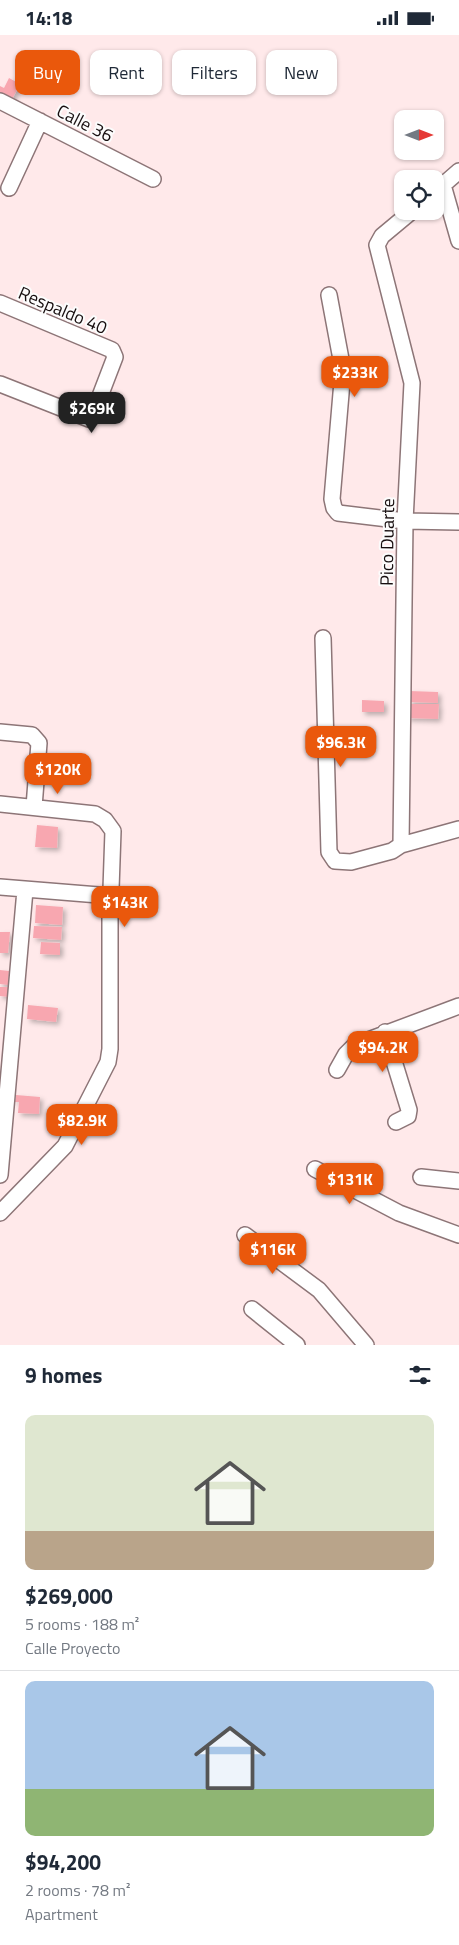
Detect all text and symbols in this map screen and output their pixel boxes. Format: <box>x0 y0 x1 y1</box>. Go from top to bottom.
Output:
text: 14:18 <box>25 3 72 32</box>
chip: Buy <box>15 50 80 95</box>
chip: Rent <box>90 50 162 95</box>
chip: Filters <box>172 50 256 95</box>
chip: New <box>266 50 337 95</box>
street label: Calle 36 <box>52 97 118 149</box>
north arrow <box>394 110 444 160</box>
map controls <box>394 110 444 220</box>
button: locate <box>394 170 444 220</box>
street label: Respaldo 40 <box>14 279 112 341</box>
pin: $233K <box>320 355 390 398</box>
text: $233K <box>332 360 378 384</box>
pin: $269K <box>57 391 127 434</box>
text: $269K <box>69 396 115 420</box>
street label: Pico Duarte <box>373 498 401 586</box>
pin: $96.3K <box>300 725 382 768</box>
text: $96.3K <box>316 730 366 754</box>
pin: $120K <box>23 753 93 795</box>
text: $120K <box>35 757 81 781</box>
pin: $143K <box>90 885 160 928</box>
text: $143K <box>102 890 148 914</box>
pin: $94.2K <box>342 1031 424 1073</box>
text: $94.2K <box>358 1035 408 1059</box>
pin: $82.9K <box>41 1103 123 1146</box>
text: $82.9K <box>57 1108 107 1132</box>
pin: $131K <box>315 1163 385 1205</box>
text: $131K <box>327 1167 373 1191</box>
pin: $116K <box>238 1233 308 1275</box>
text: $116K <box>250 1237 296 1261</box>
text: 9 homes <box>25 1359 102 1391</box>
icon: filters <box>406 1361 434 1389</box>
icon: home <box>185 1448 275 1538</box>
text: $269,000 <box>25 1580 113 1612</box>
text: 5 rooms · 188 m² <box>25 1612 139 1636</box>
text: Calle Proyecto <box>25 1636 121 1660</box>
icon: home <box>185 1713 275 1803</box>
text: $94,200 <box>25 1846 101 1878</box>
text: 2 rooms · 78 m² <box>25 1878 130 1902</box>
text: Apartment <box>25 1902 98 1926</box>

